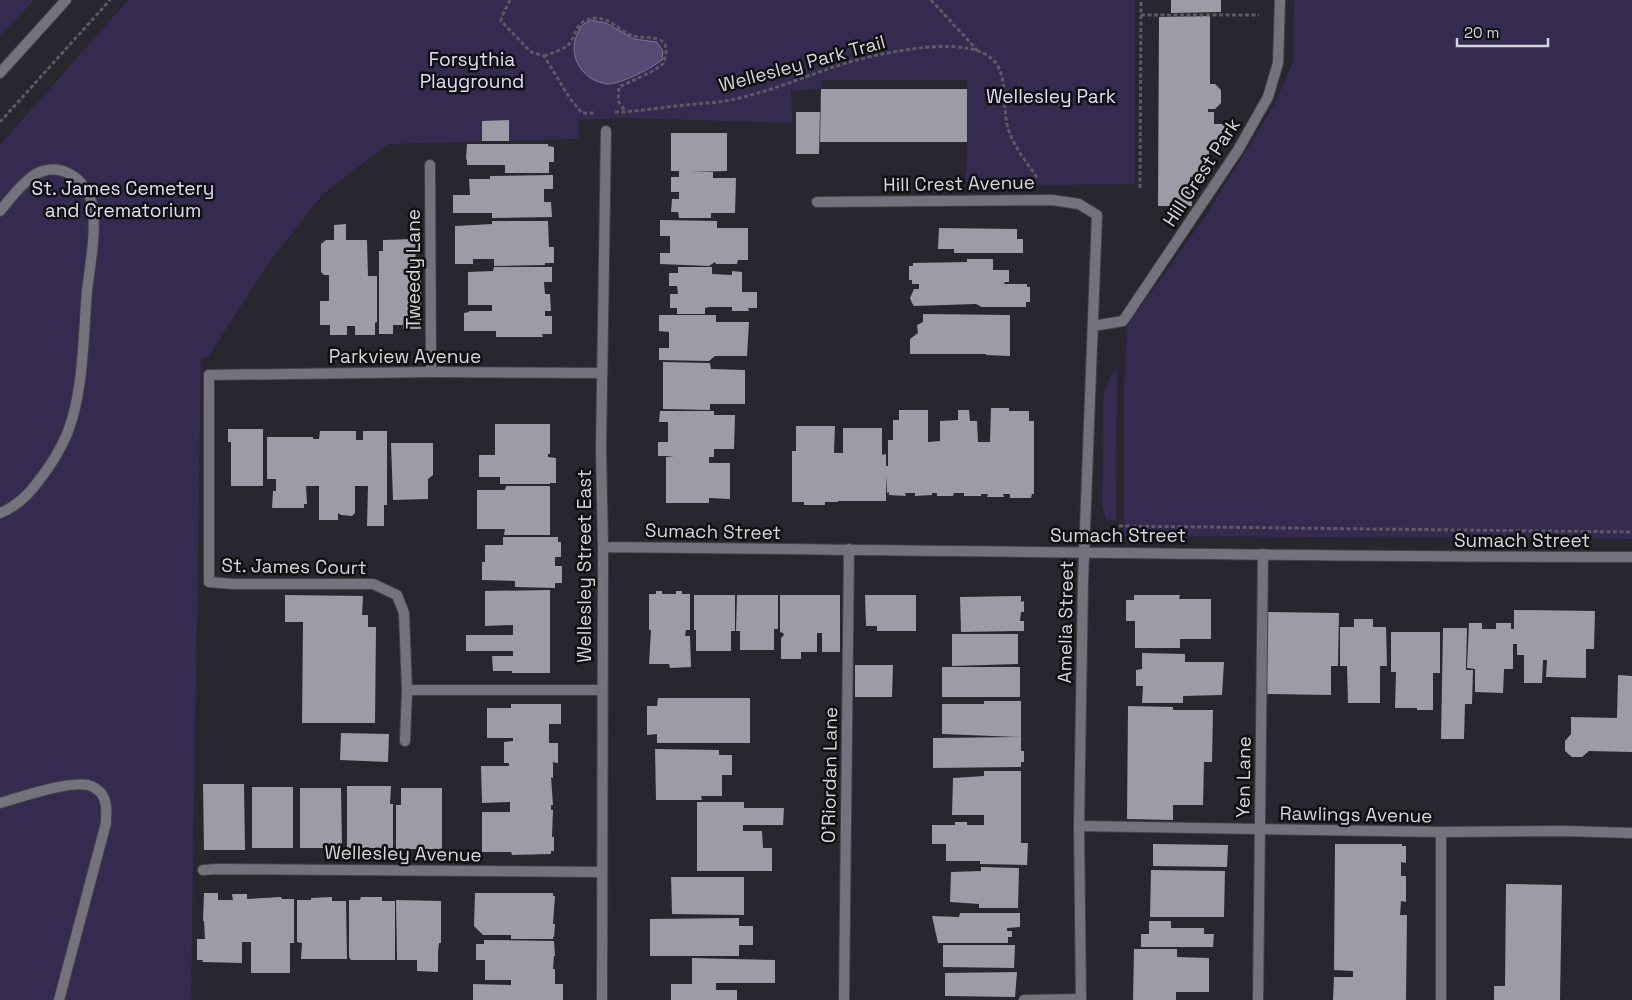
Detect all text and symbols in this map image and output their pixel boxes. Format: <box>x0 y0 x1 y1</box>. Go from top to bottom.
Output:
scale bar <box>1457 15 1548 47</box>
text: 20 m <box>1464 23 1499 42</box>
street label: Wellesley Park Trail <box>716 29 888 98</box>
park label: Forsythia Playground <box>420 47 524 94</box>
park label: Wellesley Park <box>986 84 1116 109</box>
street label: Hill Crest Park <box>1157 113 1246 231</box>
street label: Hill Crest Avenue <box>883 170 1035 197</box>
park label: St. James Cemetery and Crematorium <box>32 176 214 223</box>
street label: Tweedy Lane <box>401 209 426 329</box>
street label: Parkview Avenue <box>329 344 481 369</box>
street label: Wellesley Street East <box>572 469 597 663</box>
street label: Sumach Street <box>645 518 781 545</box>
street label: Sumach Street <box>1050 523 1186 548</box>
street label: Sumach Street <box>1454 528 1590 553</box>
street label: St. James Court <box>221 553 367 580</box>
street label: Amelia Street <box>1052 560 1079 684</box>
street label: O'Riordan Lane <box>816 707 843 843</box>
street label: Yen Lane <box>1230 736 1257 818</box>
street label: Rawlings Avenue <box>1279 801 1433 828</box>
street label: Wellesley Avenue <box>324 840 482 867</box>

